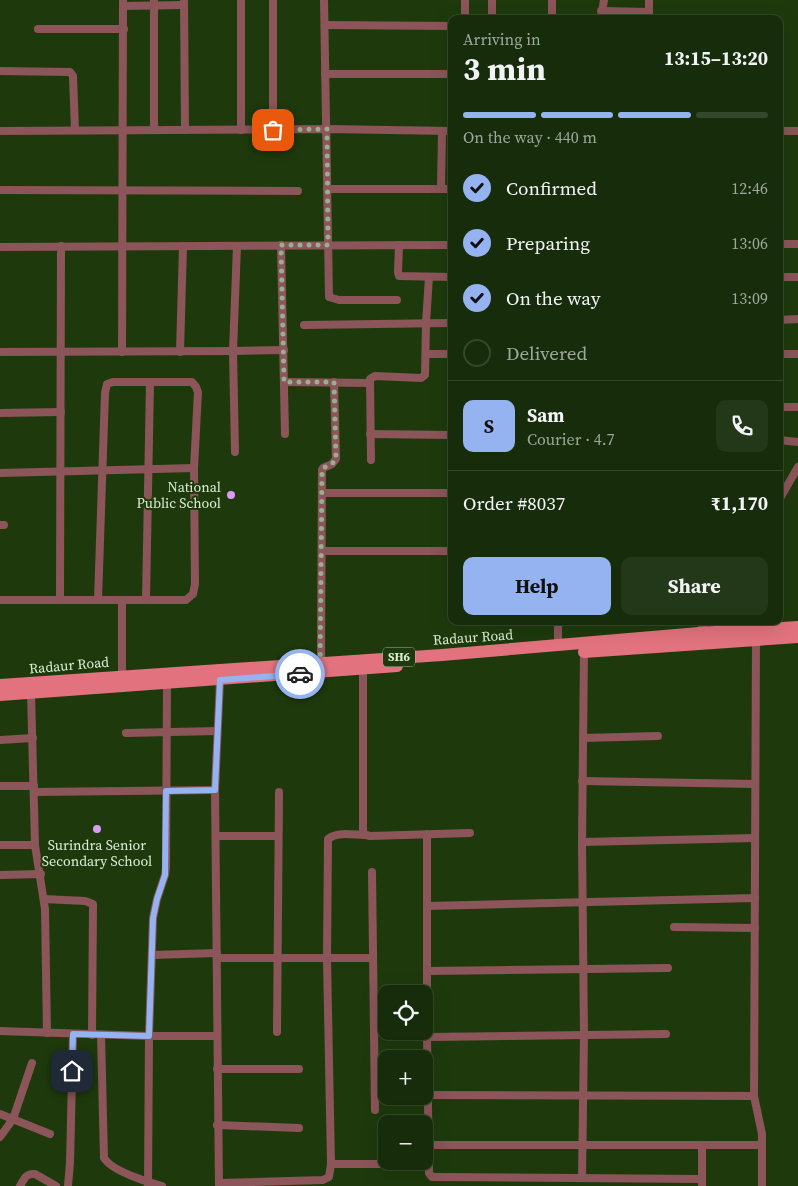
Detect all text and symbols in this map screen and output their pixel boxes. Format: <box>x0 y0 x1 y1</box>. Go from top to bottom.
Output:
text: Arriving in <box>463 28 541 50</box>
text: 13:15–13:20 <box>664 45 768 71</box>
text: 3 min <box>463 47 546 91</box>
pin <box>252 109 294 151</box>
icon: bag <box>259 116 287 144</box>
text: On the way · 440 m <box>463 126 597 148</box>
icon: check <box>463 174 491 202</box>
text: Confirmed <box>506 175 597 201</box>
text: 12:46 <box>731 177 768 199</box>
icon: check <box>463 229 491 257</box>
text: Preparing <box>506 230 590 256</box>
text: 13:06 <box>731 232 768 254</box>
icon: check <box>463 284 491 312</box>
text: On the way <box>506 285 601 311</box>
text: 13:09 <box>731 287 768 309</box>
text: Delivered <box>506 340 587 366</box>
button: phone <box>716 400 768 452</box>
text: Sam <box>527 402 565 428</box>
text: S <box>484 413 494 439</box>
text: Courier · 4.7 <box>527 428 615 450</box>
place label: National Public School <box>137 477 221 513</box>
marker: National Public School <box>225 489 237 501</box>
text: Order #8037 <box>463 490 565 516</box>
text: ₹1,170 <box>711 490 768 516</box>
button: Help <box>463 557 611 615</box>
button: Share <box>621 557 768 615</box>
street label: Radaur Road <box>432 624 514 650</box>
road number: SH6 <box>383 648 415 666</box>
courier <box>275 649 325 699</box>
street label: Radaur Road <box>28 652 110 678</box>
icon: car <box>286 660 314 688</box>
marker: Surindra Senior Secondary School <box>91 823 103 835</box>
place label: Surindra Senior Secondary School <box>42 835 152 871</box>
map controls <box>378 985 433 1170</box>
button: locate <box>378 985 433 1040</box>
pin <box>51 1050 93 1092</box>
button: + <box>378 1050 433 1105</box>
icon: home <box>58 1057 86 1085</box>
button: − <box>378 1115 433 1170</box>

